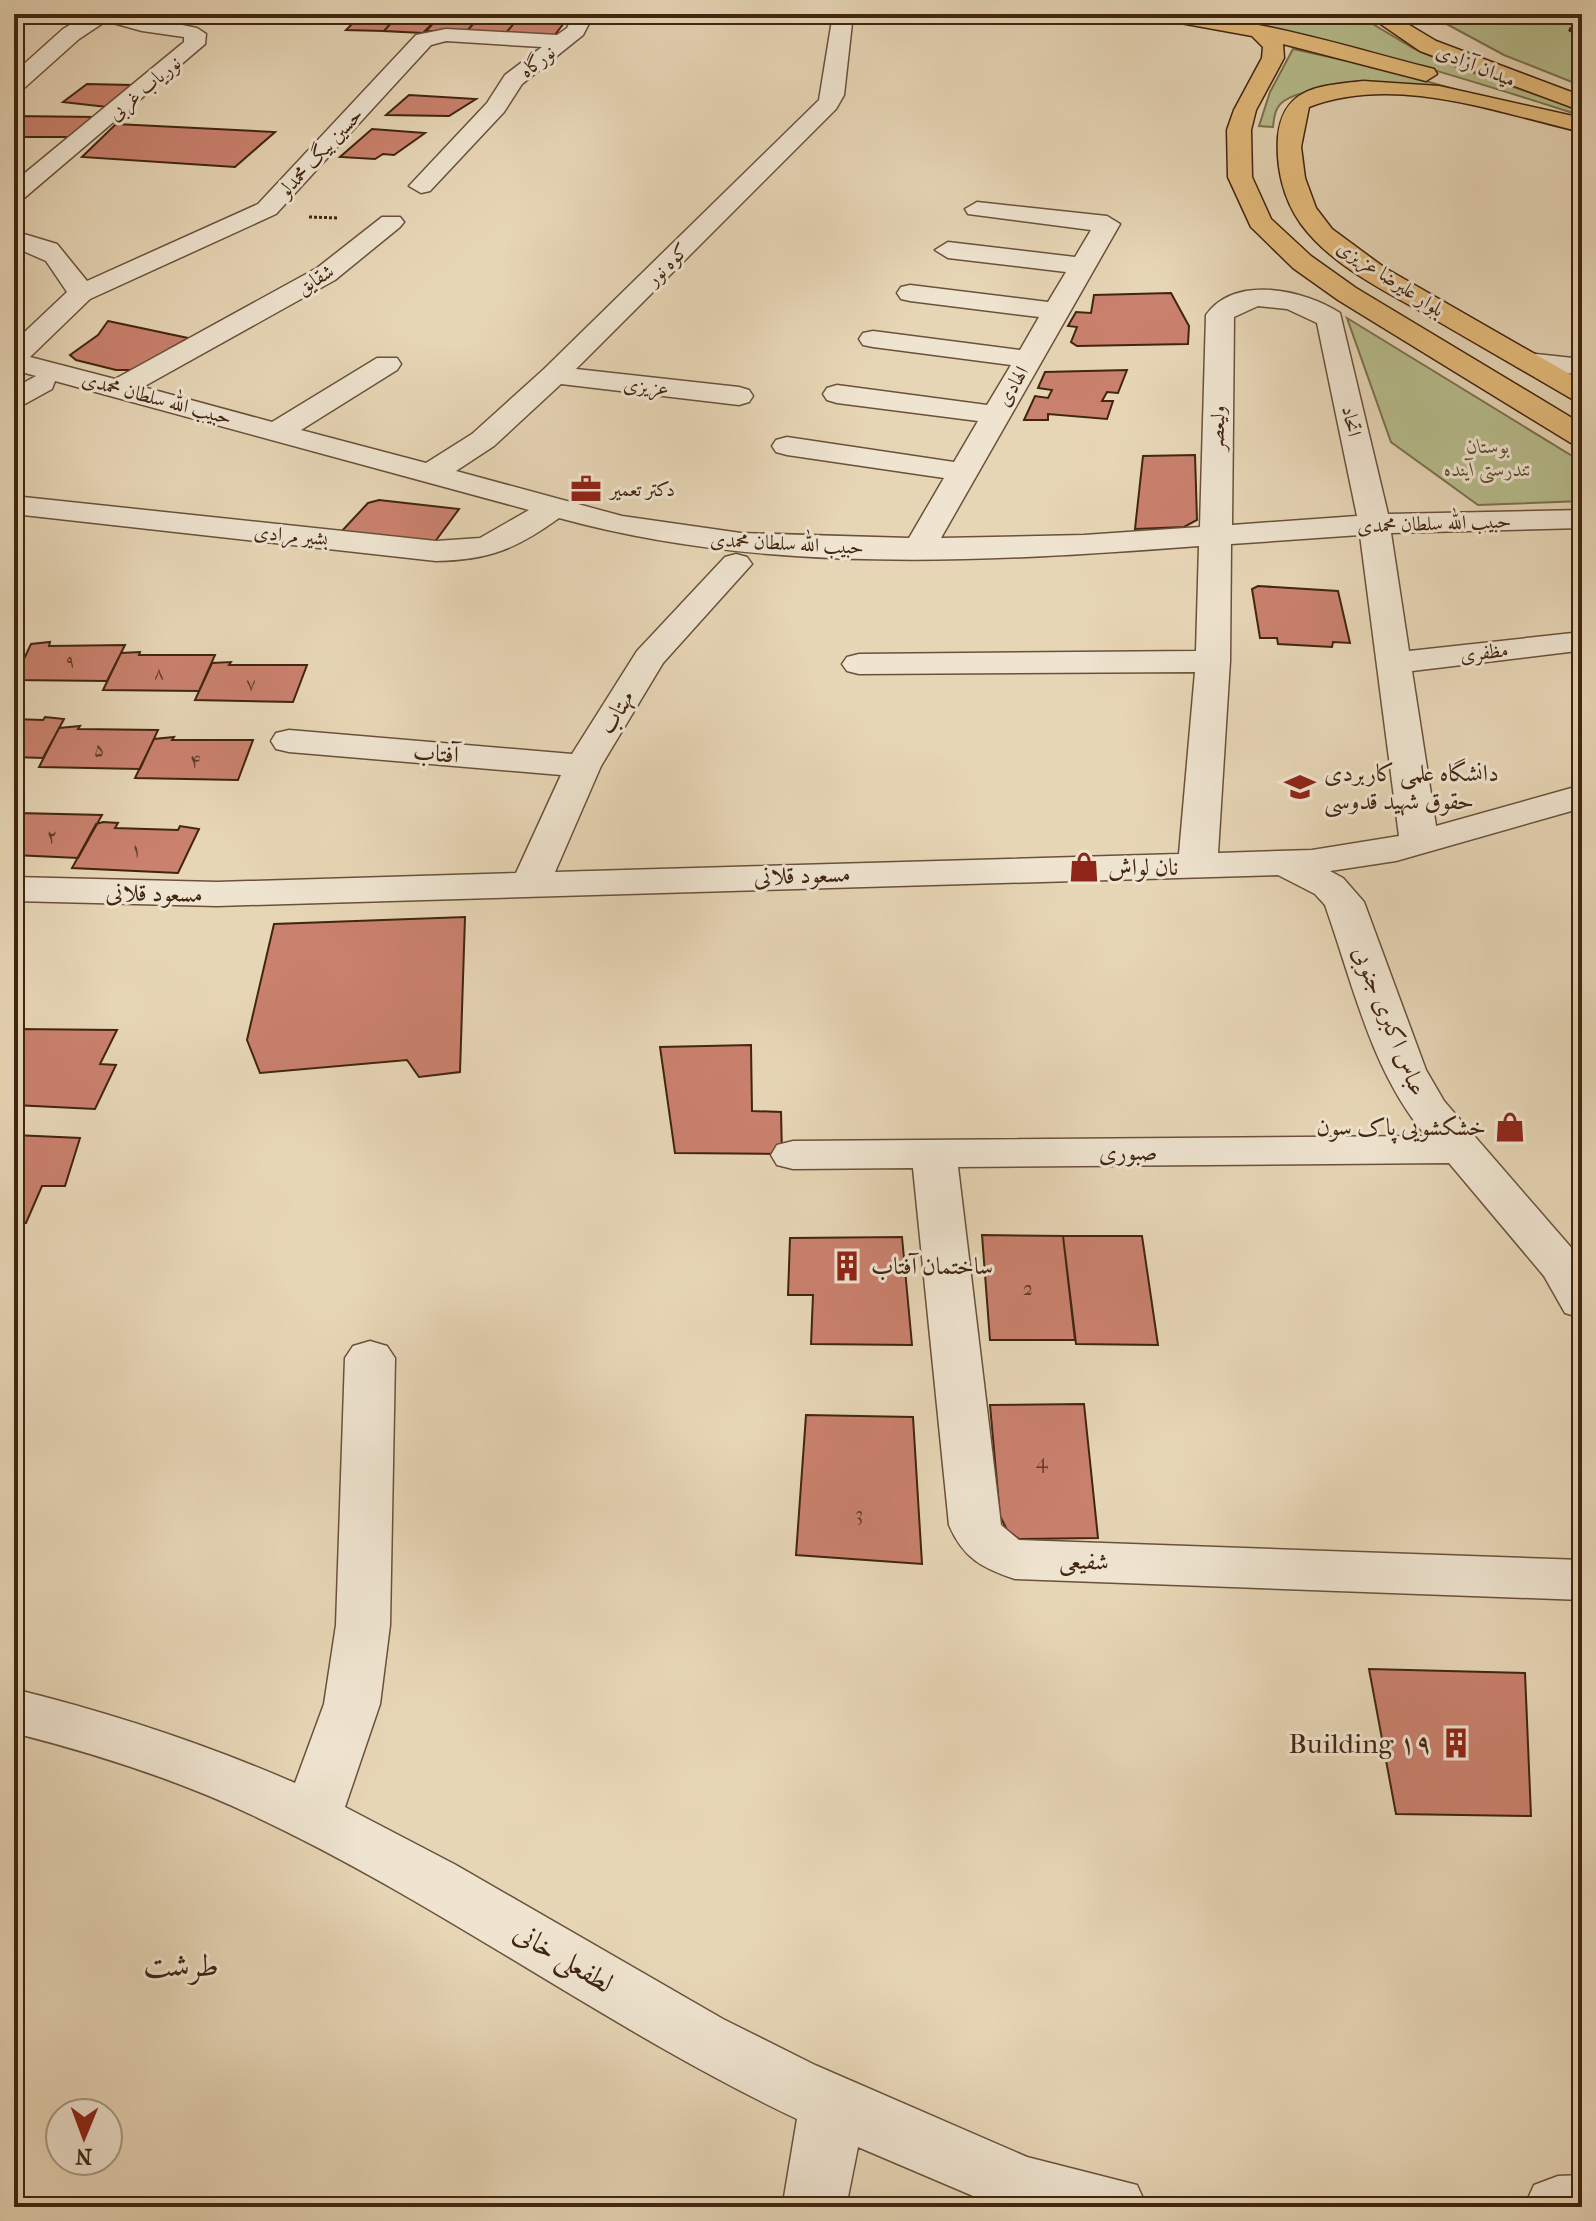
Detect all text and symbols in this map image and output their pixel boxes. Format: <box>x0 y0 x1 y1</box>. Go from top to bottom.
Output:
street label: میدان آزادی <box>1433 38 1519 92</box>
street label: نورگاه <box>514 40 560 83</box>
street label: نوریاب غربی <box>103 51 187 128</box>
street label: حسین بیگ محمدلو <box>270 102 368 204</box>
street label: بلوار علیرضا عزیزی <box>1332 235 1449 323</box>
street label: کوه نور <box>640 238 694 292</box>
street label: شقایق <box>292 259 339 300</box>
street label: الهادی <box>992 362 1033 410</box>
street label: حبیب الله سلطان محمدی <box>79 364 235 431</box>
street label: عزیزی <box>622 373 670 402</box>
street label: اتحاد <box>1337 404 1366 439</box>
street label: ولیعصر <box>1205 405 1232 453</box>
park label: بوستان تندرستی آینده <box>1444 435 1532 484</box>
office icon: دکتر تعمیر <box>569 472 603 506</box>
place label: دکتر تعمیر <box>608 478 675 501</box>
street label: حبیب الله سلطان محمدی <box>1356 505 1511 540</box>
street label: بشیر مرادی <box>252 520 330 553</box>
street label: حبیب الله سلطان محمدی <box>709 524 865 561</box>
street label: مظفری <box>1459 638 1510 668</box>
house number: ۹ <box>65 650 75 671</box>
house number: ۸ <box>154 663 164 684</box>
house number: ۷ <box>246 673 256 694</box>
street label: مهتاب <box>592 685 641 740</box>
house number: ۵ <box>93 737 105 760</box>
street label: آفتاب <box>412 737 463 770</box>
house number: ۴ <box>189 749 201 772</box>
place label: دانشگاه علمی کاربردی حقوق شهید قدوسی <box>1324 758 1499 818</box>
school or university icon: دانشگاه علمی کاربردی حقوق شهید قدوسی <box>1283 770 1317 804</box>
house number: ۲ <box>46 824 58 847</box>
house number: ۱ <box>130 838 142 861</box>
shop icon: نان لواش <box>1067 850 1101 884</box>
place label: نان لواش <box>1108 853 1178 882</box>
street label: مسعود قلانی <box>753 859 851 892</box>
street label: مسعود قلانی <box>105 878 203 909</box>
street label: عباس اکبری جنوبی <box>1344 942 1433 1101</box>
shop icon: خشکشویی پاک سون <box>1493 1110 1527 1144</box>
place label: خشکشویی پاک سون <box>1316 1113 1486 1144</box>
street label: صبوری <box>1098 1137 1158 1168</box>
building icon: ساختمان آفتاب <box>830 1249 864 1283</box>
place label: ساختمان آفتاب <box>871 1252 993 1281</box>
house number: 2 <box>1023 1277 1033 1300</box>
house number: 4 <box>1036 1450 1049 1473</box>
house number: 3 <box>855 1503 863 1526</box>
street label: شفیعی <box>1059 1546 1109 1578</box>
building icon: Building ۱۹ <box>1439 1726 1473 1760</box>
place label: Building ۱۹ <box>1289 1727 1432 1760</box>
street label: لطفعلی خانی <box>506 1915 619 2003</box>
district label: طرشت <box>143 1947 219 1986</box>
north arrow <box>44 2097 124 2177</box>
text: N <box>75 2143 92 2169</box>

